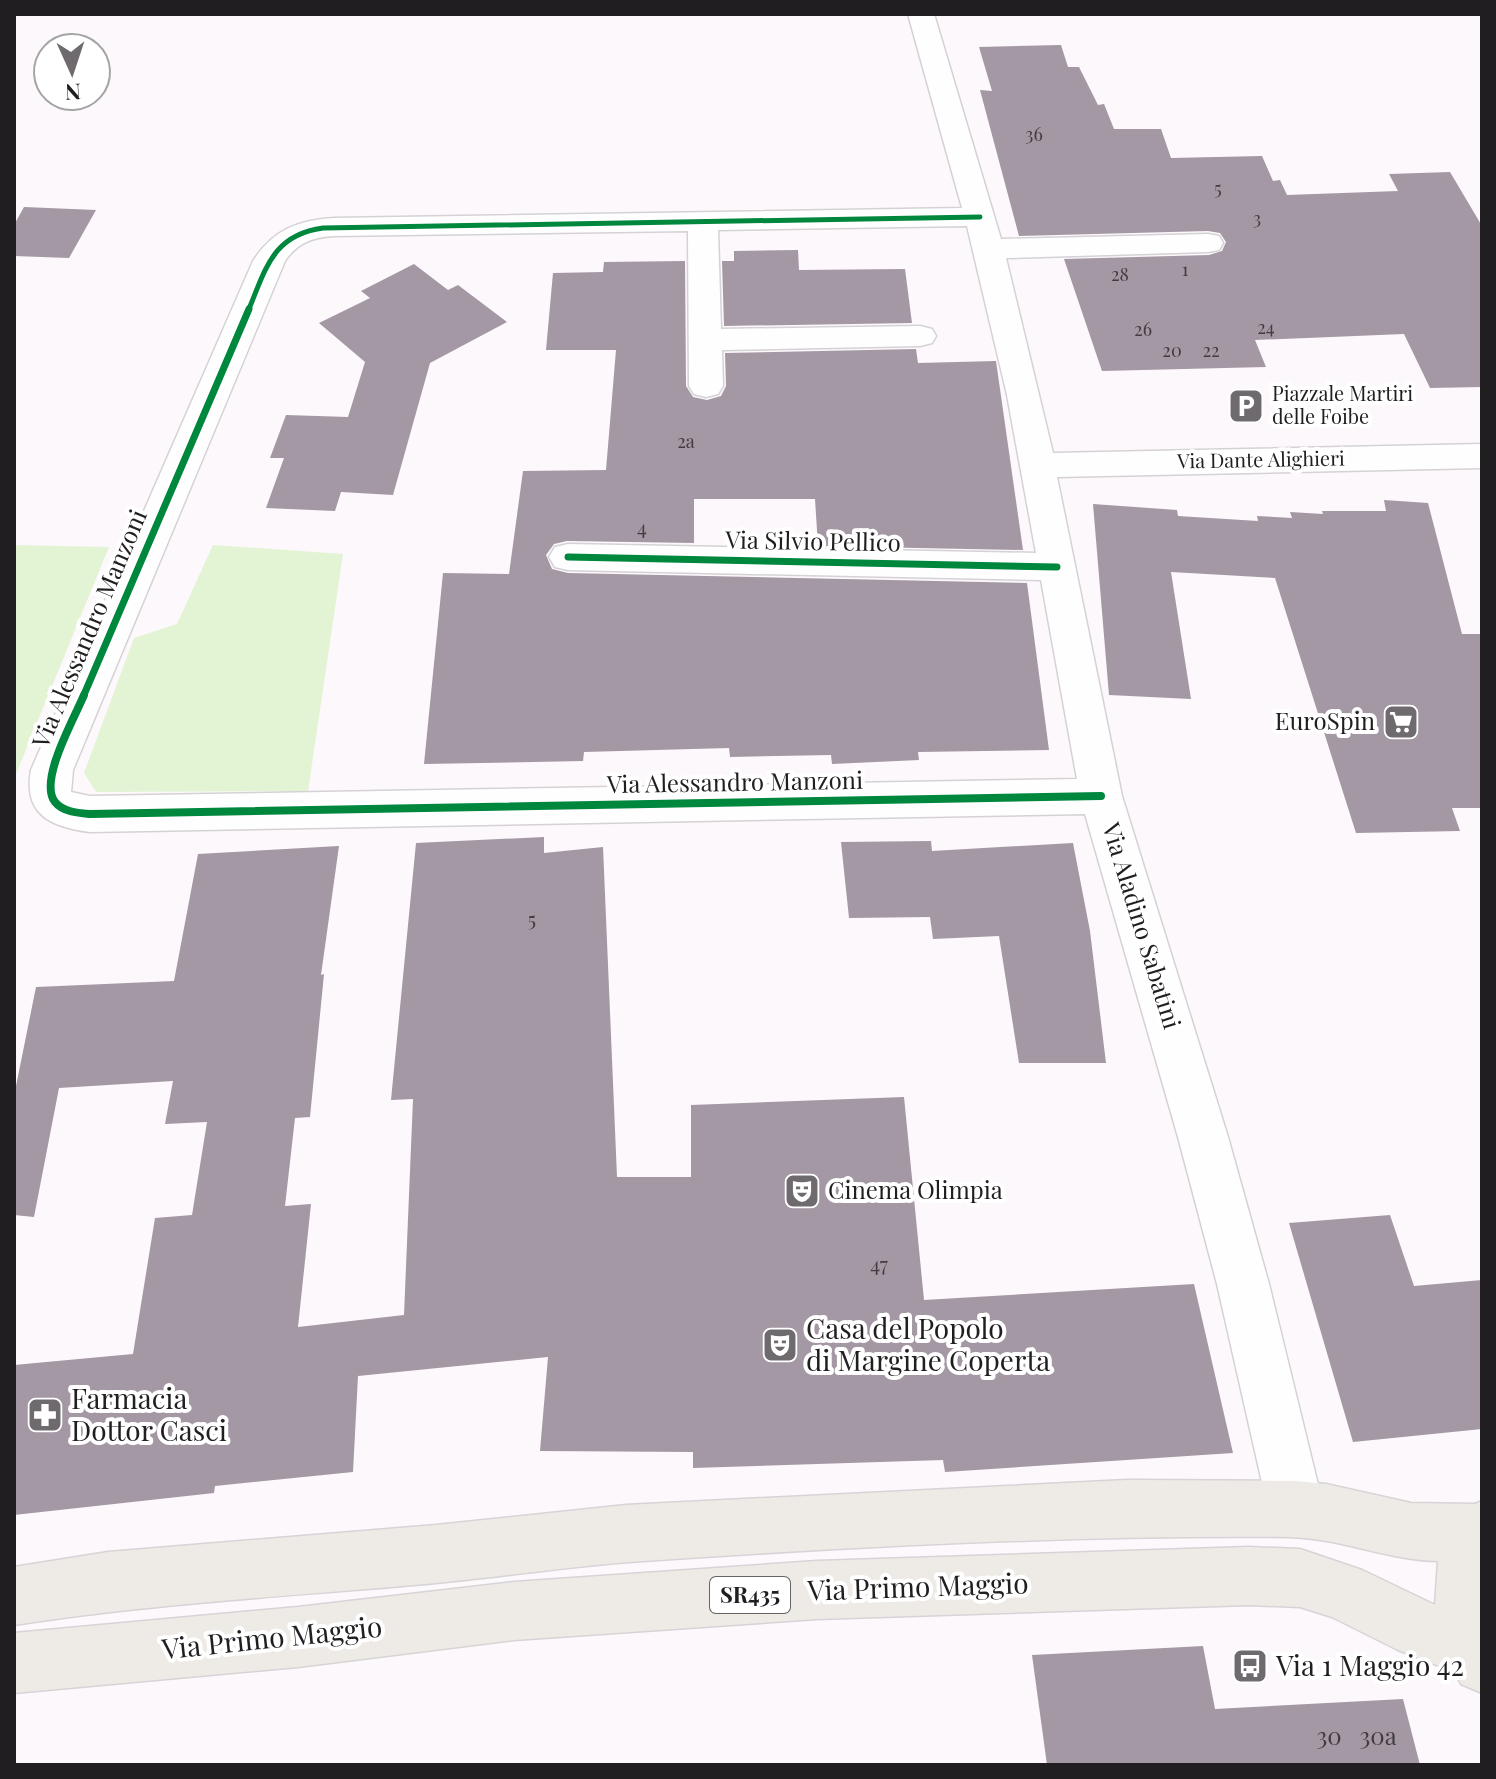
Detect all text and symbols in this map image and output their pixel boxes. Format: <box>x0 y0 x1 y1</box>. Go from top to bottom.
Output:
north arrow <box>32 32 112 112</box>
text: N <box>64 78 82 108</box>
house number: 36 <box>1025 122 1043 146</box>
house number: 5 <box>1214 176 1222 200</box>
house number: 3 <box>1253 206 1261 230</box>
house number: 1 <box>1182 257 1189 281</box>
house number: 28 <box>1111 262 1129 286</box>
house number: 24 <box>1257 315 1275 339</box>
house number: 26 <box>1134 317 1152 341</box>
house number: 20 <box>1162 338 1182 362</box>
house number: 22 <box>1202 338 1220 362</box>
place label: Piazzale Martiri delle Foibe <box>1272 379 1413 429</box>
parking icon: Piazzale Martiri delle Foibe <box>1227 387 1265 425</box>
house number: 2a <box>677 429 695 453</box>
street label: Via Dante Alighieri <box>1176 444 1345 473</box>
street label: Via Alessandro Manzoni <box>23 504 153 753</box>
house number: 4 <box>637 513 647 540</box>
street label: Via Silvio Pellico <box>724 522 901 558</box>
supermarket icon: EuroSpin <box>1382 703 1420 741</box>
place label: EuroSpin <box>1275 704 1375 736</box>
street label: Via Alessandro Manzoni <box>606 763 863 799</box>
street label: Via Aladino Sabatini <box>1096 817 1189 1032</box>
house number: 5 <box>528 905 536 932</box>
theatre icon: Cinema Olimpia <box>783 1172 821 1210</box>
place label: Cinema Olimpia <box>828 1173 1003 1205</box>
house number: 47 <box>870 1250 888 1277</box>
place label: Casa del Popolo di Margine Coperta <box>806 1309 1050 1378</box>
theatre icon: Casa del Popolo di Margine Coperta <box>761 1326 799 1364</box>
place label: Farmacia Dottor Casci <box>71 1379 227 1448</box>
pharmacy icon: Farmacia Dottor Casci <box>26 1396 64 1434</box>
street label: Via Primo Maggio <box>806 1563 1029 1608</box>
road number: SR435 <box>710 1577 790 1613</box>
street label: Via Primo Maggio <box>159 1607 384 1667</box>
place label: Via 1 Maggio 42 <box>1275 1646 1464 1683</box>
bus stop icon: Via 1 Maggio 42 <box>1231 1647 1269 1685</box>
house number: 30 <box>1316 1719 1342 1751</box>
house number: 30a <box>1359 1719 1397 1751</box>

